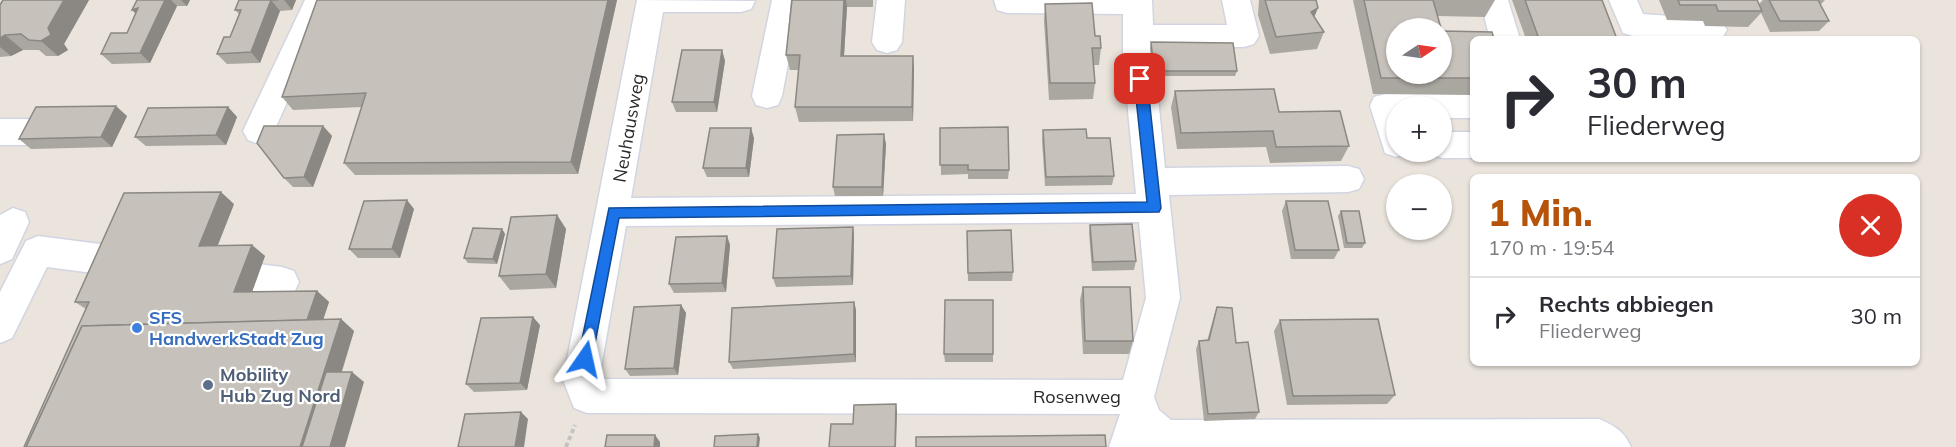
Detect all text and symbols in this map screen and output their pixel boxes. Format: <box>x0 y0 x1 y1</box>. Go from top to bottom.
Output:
north arrow <box>1386 18 1452 84</box>
map controls <box>1386 18 1452 240</box>
pin <box>1114 53 1165 104</box>
text: 30 m <box>1587 56 1687 109</box>
icon: right <box>1488 60 1566 138</box>
icon: arrive <box>1123 62 1156 95</box>
street label: Neuhausweg <box>608 72 649 184</box>
button: + <box>1386 96 1452 162</box>
text: Fliederweg <box>1587 108 1725 142</box>
button: − <box>1386 174 1452 240</box>
text: 1 Min. <box>1488 190 1593 235</box>
button: close <box>1839 194 1902 257</box>
text: 170 m · 19:54 <box>1488 235 1614 260</box>
text: Rechts abbiegen <box>1539 290 1714 318</box>
icon: right <box>1488 300 1521 333</box>
text: 30 m <box>1851 302 1902 330</box>
place label: SFS HandwerkStadt Zug <box>149 306 324 350</box>
text: Fliederweg <box>1539 318 1642 343</box>
marker: SFS HandwerkStadt Zug <box>130 321 144 335</box>
position arrow <box>553 327 617 391</box>
place label: Mobility Hub Zug Nord <box>220 363 341 407</box>
marker: Mobility Hub Zug Nord <box>201 378 215 392</box>
street label: Rosenweg <box>1033 385 1121 408</box>

